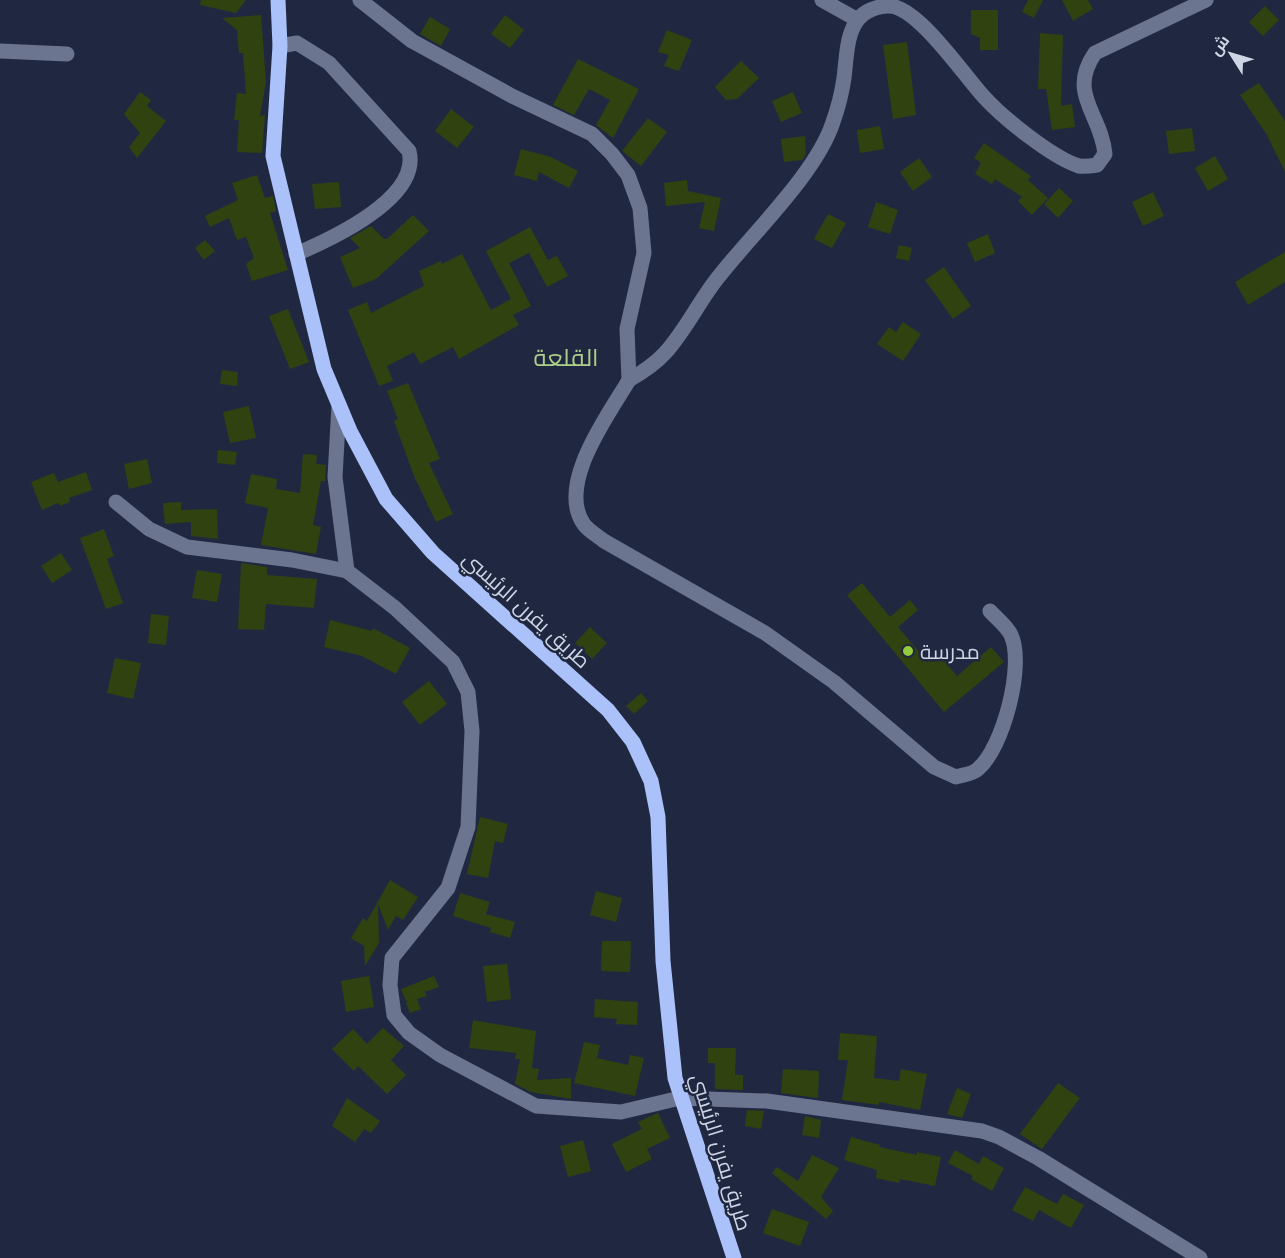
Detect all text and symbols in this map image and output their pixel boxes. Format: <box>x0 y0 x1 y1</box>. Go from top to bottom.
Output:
north arrow <box>1201 24 1261 84</box>
text: ش <box>1205 31 1233 59</box>
district label: القلعة <box>534 342 598 372</box>
street label: طريق يفرن الرئيسي <box>456 545 596 675</box>
place label: مدرسة <box>920 638 980 664</box>
marker: مدرسة <box>901 644 915 658</box>
street label: طريق يفرن الرئيسي <box>683 1070 758 1235</box>

